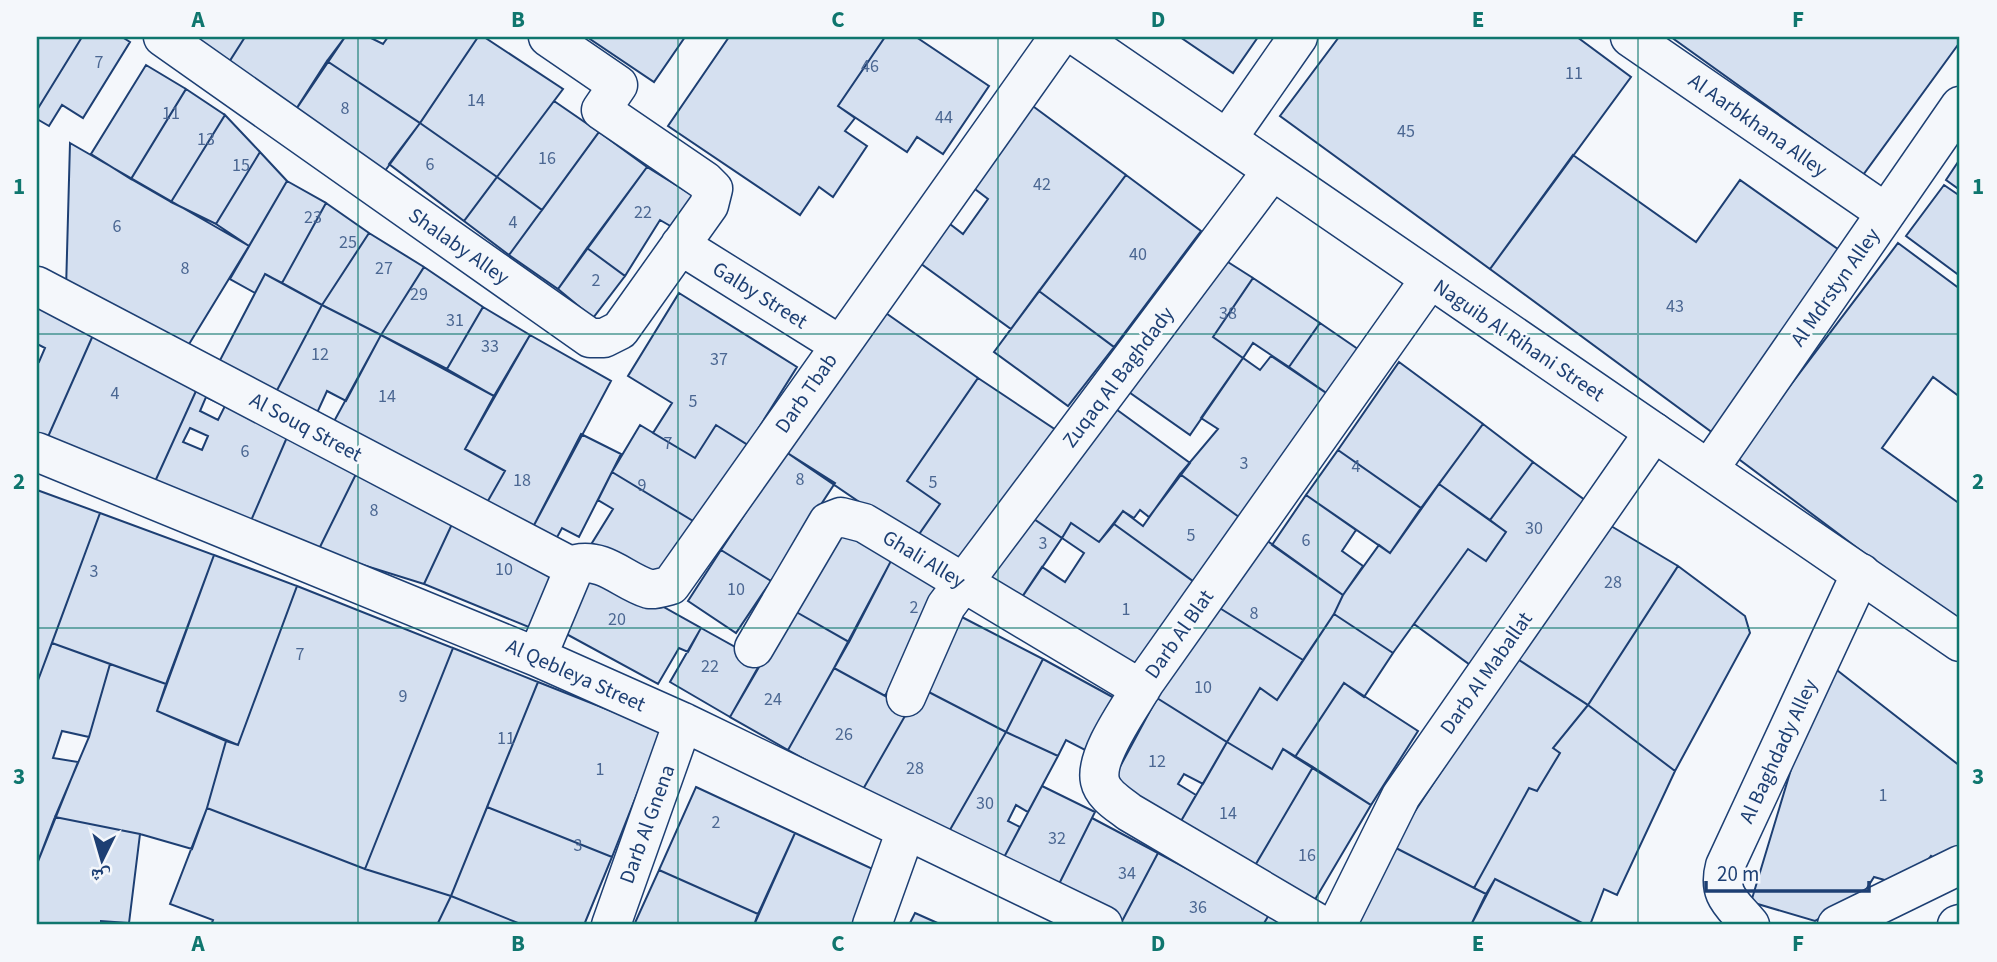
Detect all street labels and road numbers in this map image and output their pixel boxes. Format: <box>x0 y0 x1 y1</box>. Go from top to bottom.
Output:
street label: Al Aarbkhana Alley <box>1682 66 1834 184</box>
street label: Shalaby Alley <box>402 200 516 292</box>
street label: Al Mdrstyn Alley <box>1783 222 1887 352</box>
street label: Galby Street <box>707 254 813 336</box>
street label: Naguib Al Rihani Street <box>1427 271 1611 409</box>
street label: Zuqaq Al Baghdady <box>1055 300 1181 454</box>
street label: Darb Tbab <box>768 347 844 439</box>
street label: Al Souq Street <box>244 385 368 469</box>
street label: Ghali Alley <box>877 522 971 596</box>
street label: Darb Al Blat <box>1137 583 1221 685</box>
street label: Darb Al Maballat <box>1433 606 1539 740</box>
street label: Al Qebleya Street <box>502 631 650 719</box>
street label: Al Baghdady Alley <box>1731 674 1825 828</box>
street label: Darb Al Gnena <box>612 760 682 888</box>

